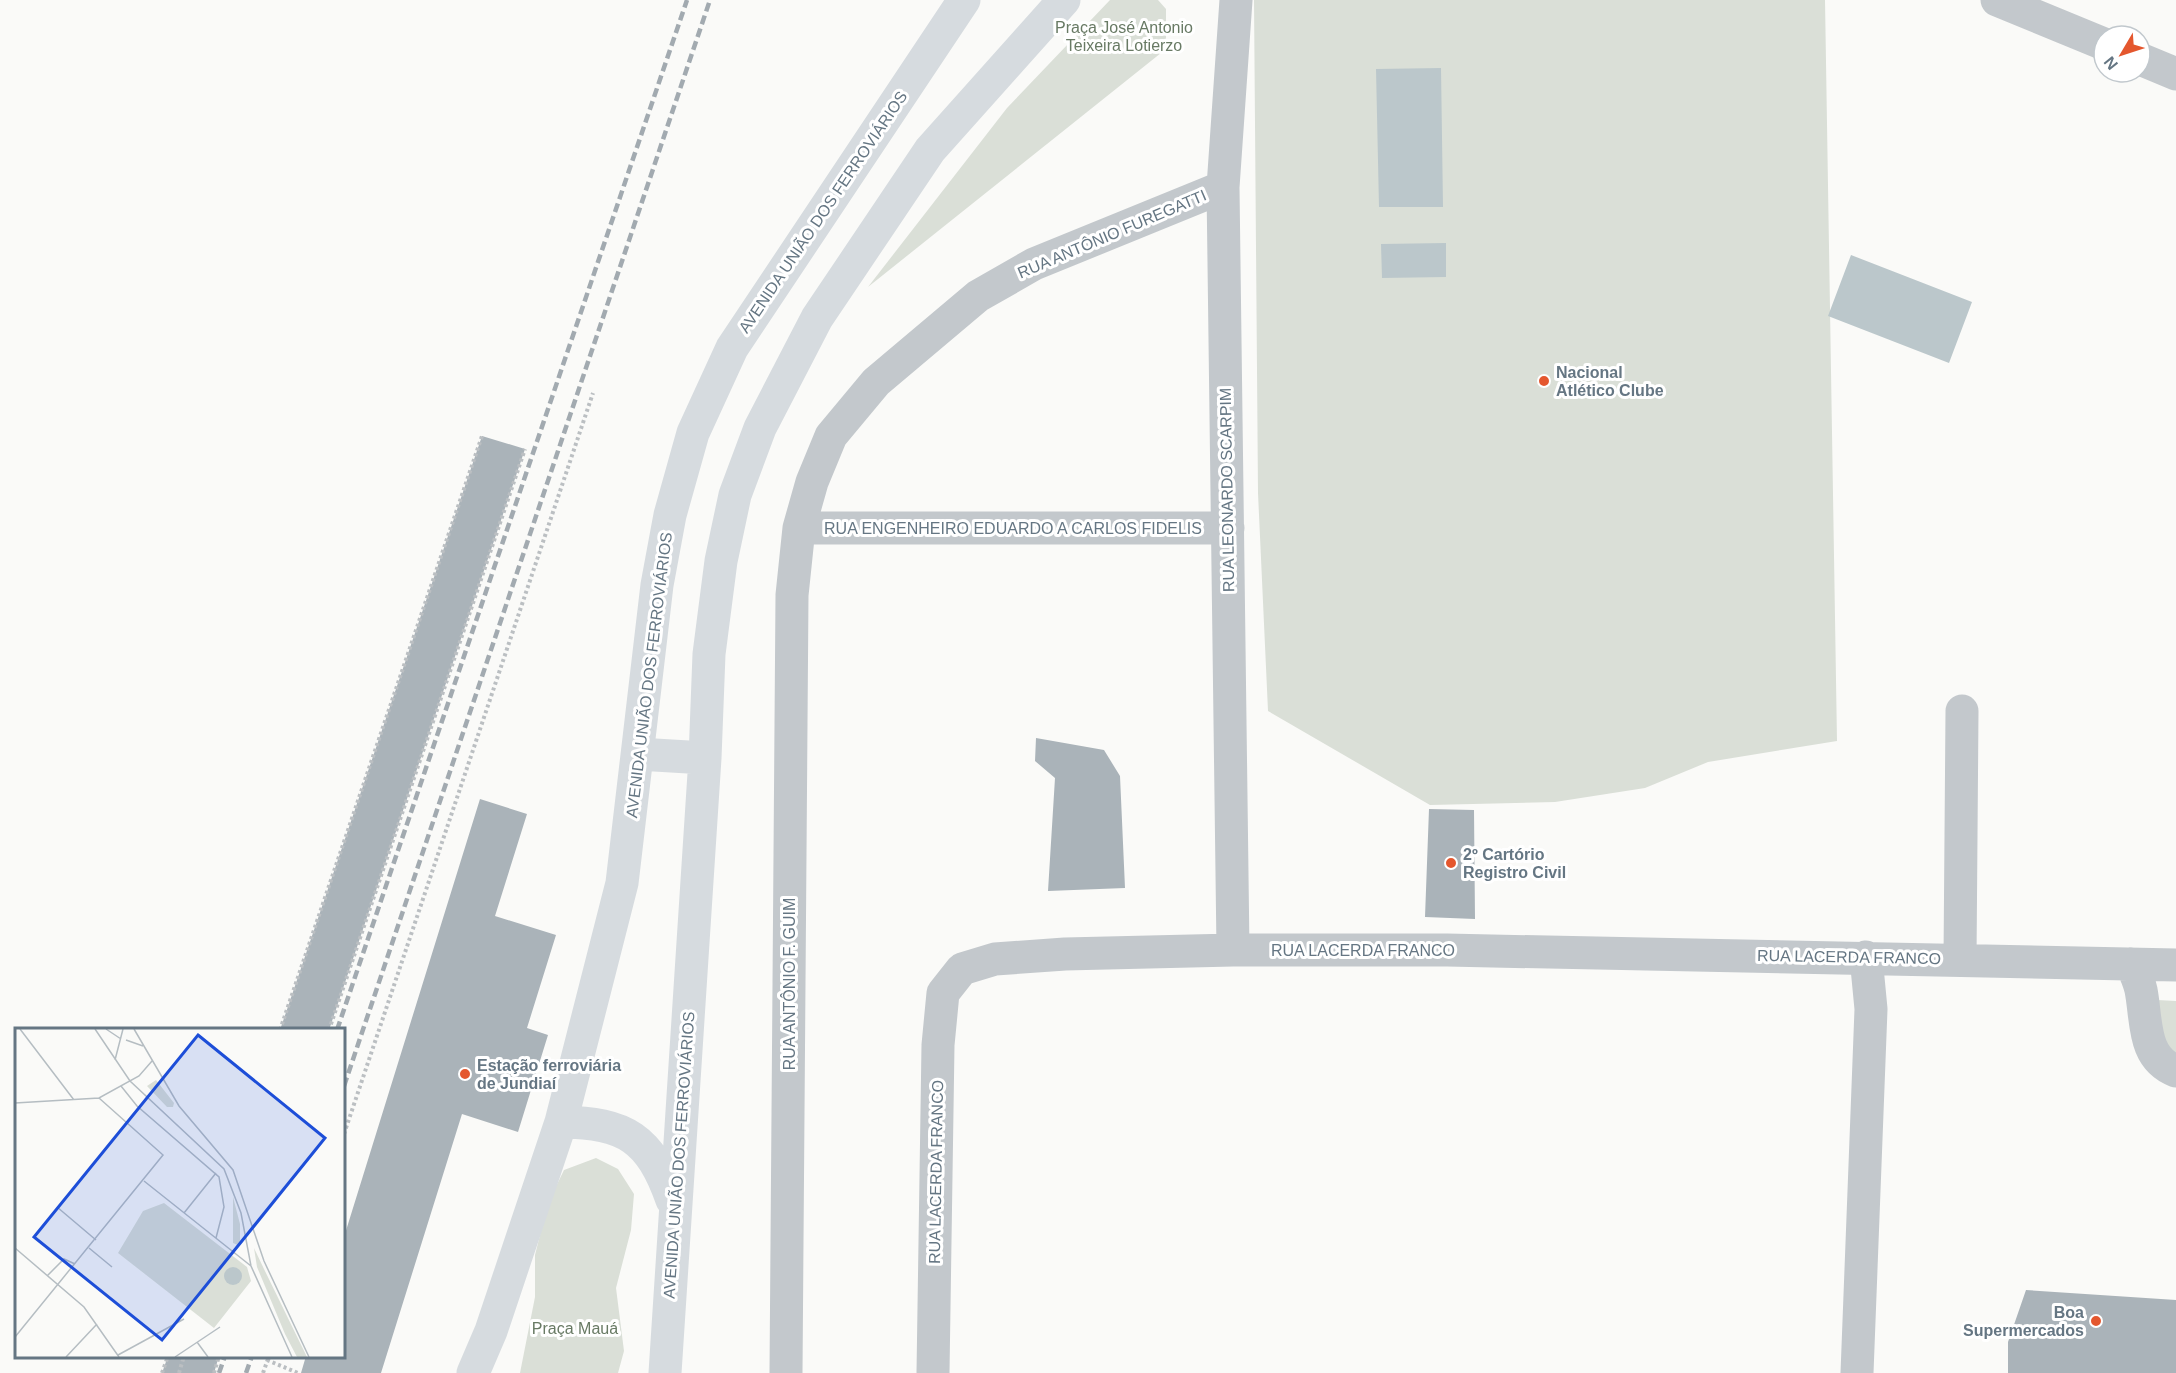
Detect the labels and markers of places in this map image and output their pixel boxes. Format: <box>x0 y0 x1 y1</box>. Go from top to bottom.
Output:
place label: Nacional Atlético Clube <box>1556 364 1664 399</box>
marker: Nacional Atlético Clube <box>1537 374 1551 388</box>
place label: 2º Cartório Registro Civil <box>1463 846 1566 881</box>
marker: 2º Cartório Registro Civil <box>1444 856 1458 870</box>
place label: Estação ferroviária de Jundiaí <box>477 1057 621 1092</box>
marker: Estação ferroviária de Jundiaí <box>458 1067 472 1081</box>
place label: Boa Supermercados <box>1963 1304 2084 1339</box>
marker: Boa Supermercados <box>2089 1314 2103 1328</box>

